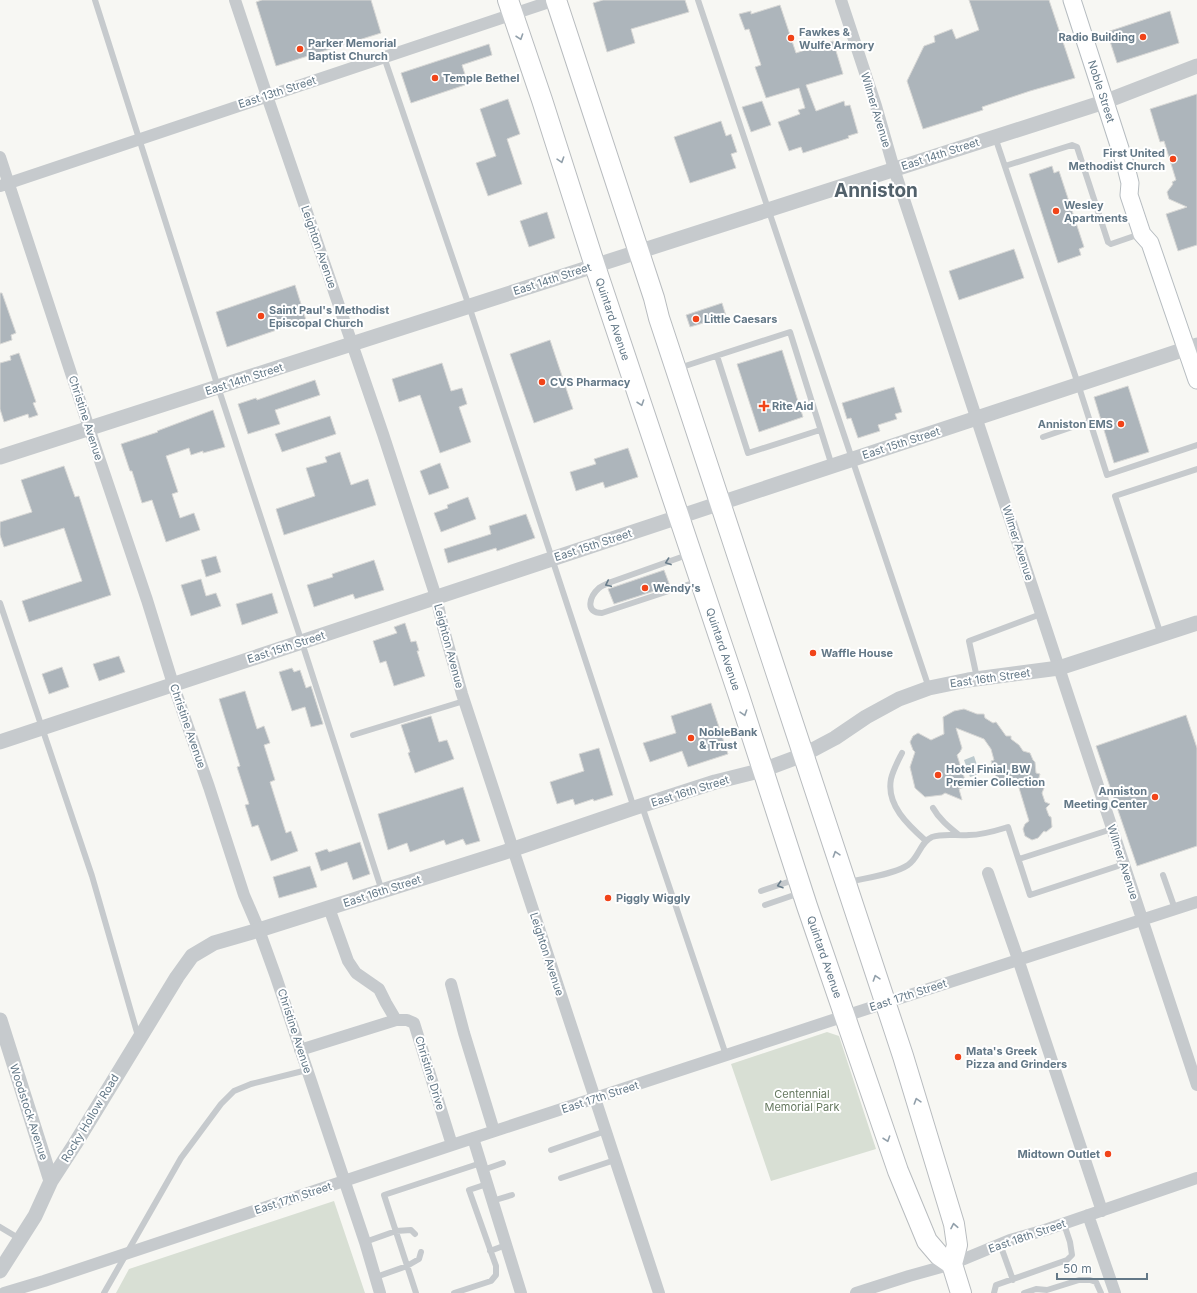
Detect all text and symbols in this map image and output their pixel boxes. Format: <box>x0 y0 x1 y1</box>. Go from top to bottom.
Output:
place label: Fawkes & Wulfe Armory <box>799 25 875 52</box>
place label: Radio Building <box>1058 30 1135 44</box>
marker: Radio Building <box>1138 32 1148 42</box>
one-way arrow <box>515 33 524 40</box>
marker: Fawkes & Wulfe Armory <box>786 33 796 43</box>
place label: Parker Memorial Baptist Church <box>308 36 396 63</box>
marker: Parker Memorial Baptist Church <box>295 44 305 54</box>
street label: Noble Street <box>1085 58 1118 125</box>
place label: Temple Bethel <box>443 71 519 85</box>
street label: Wilmer Avenue <box>858 71 894 149</box>
street label: East 13th Street <box>236 73 318 111</box>
marker: Temple Bethel <box>430 73 440 83</box>
street label: East 14th Street <box>899 135 981 173</box>
place label: First United Methodist Church <box>1068 146 1165 173</box>
marker: First United Methodist Church <box>1168 154 1178 164</box>
one-way arrow <box>556 157 565 164</box>
district label: Anniston <box>834 179 918 202</box>
place label: Wesley Apartments <box>1064 198 1128 225</box>
street label: Leighton Avenue <box>298 204 340 290</box>
marker: Wesley Apartments <box>1051 206 1061 216</box>
street label: East 14th Street <box>511 260 593 298</box>
street label: Quintard Avenue <box>592 276 633 362</box>
place label: Saint Paul's Methodist Episcopal Church <box>269 303 389 330</box>
marker: Saint Paul's Methodist Episcopal Church <box>256 311 266 321</box>
place label: Little Caesars <box>704 312 777 326</box>
marker: Little Caesars <box>691 314 701 324</box>
street label: East 14th Street <box>203 360 285 398</box>
street label: Christine Avenue <box>66 374 106 462</box>
place label: CVS Pharmacy <box>550 375 631 389</box>
marker: CVS Pharmacy <box>537 377 547 387</box>
place label: Rite Aid <box>772 399 814 413</box>
one-way arrow <box>637 400 645 407</box>
marker: Rite Aid <box>759 401 769 411</box>
place label: Anniston EMS <box>1038 417 1113 431</box>
marker: Anniston EMS <box>1116 419 1126 429</box>
street label: East 15th Street <box>860 424 942 462</box>
street label: Wilmer Avenue <box>999 504 1037 582</box>
street label: East 15th Street <box>552 526 634 564</box>
one-way arrow <box>664 557 671 566</box>
one-way arrow <box>605 579 612 587</box>
place label: Wendy's <box>653 581 701 595</box>
marker: Wendy's <box>640 583 650 593</box>
street label: Leighton Avenue <box>431 602 467 690</box>
street label: Quintard Avenue <box>703 606 744 692</box>
street label: East 15th Street <box>245 628 327 666</box>
place label: Waffle House <box>821 646 894 660</box>
marker: Waffle House <box>808 648 818 658</box>
street label: East 16th Street <box>949 665 1031 691</box>
street label: Christine Avenue <box>167 682 209 770</box>
one-way arrow <box>740 709 748 716</box>
place label: NobleBank & Trust <box>699 725 758 752</box>
marker: NobleBank & Trust <box>686 733 696 743</box>
place label: Hotel Finial, BW Premier Collection <box>946 762 1045 789</box>
marker: Hotel Finial, BW Premier Collection <box>933 770 943 780</box>
street label: East 16th Street <box>649 772 731 810</box>
place label: Anniston Meeting Center <box>1064 784 1148 811</box>
marker: Anniston Meeting Center <box>1150 792 1160 802</box>
street label: Wilmer Avenue <box>1104 823 1142 901</box>
one-way arrow <box>832 851 841 858</box>
street label: East 16th Street <box>341 872 423 910</box>
one-way arrow <box>776 880 783 889</box>
place label: Piggly Wiggly <box>616 891 691 905</box>
marker: Piggly Wiggly <box>603 893 613 903</box>
street label: Leighton Avenue <box>527 911 567 997</box>
street label: Quintard Avenue <box>804 914 845 1000</box>
one-way arrow <box>873 974 881 981</box>
street label: East 17th Street <box>868 976 949 1014</box>
street label: Christine Avenue <box>275 987 315 1075</box>
street label: Christine Drive <box>412 1034 448 1112</box>
place label: Mata's Greek Pizza and Grinders <box>966 1044 1067 1071</box>
marker: Mata's Greek Pizza and Grinders <box>953 1052 963 1062</box>
street label: Woodstock Avenue <box>7 1062 51 1162</box>
street label: Rocky Hollow Road <box>58 1071 122 1165</box>
street label: East 17th Street <box>560 1078 641 1116</box>
park label: Centennial Memorial Park <box>764 1087 840 1114</box>
one-way arrow <box>913 1098 922 1105</box>
one-way arrow <box>882 1135 891 1142</box>
place label: Midtown Outlet <box>1017 1147 1100 1161</box>
marker: Midtown Outlet <box>1103 1149 1113 1159</box>
street label: East 17th Street <box>253 1179 334 1217</box>
street label: East 18th Street <box>987 1216 1068 1256</box>
one-way arrow <box>950 1223 958 1229</box>
scale bar <box>1057 1255 1147 1281</box>
text: 50 m <box>1063 1261 1092 1276</box>

